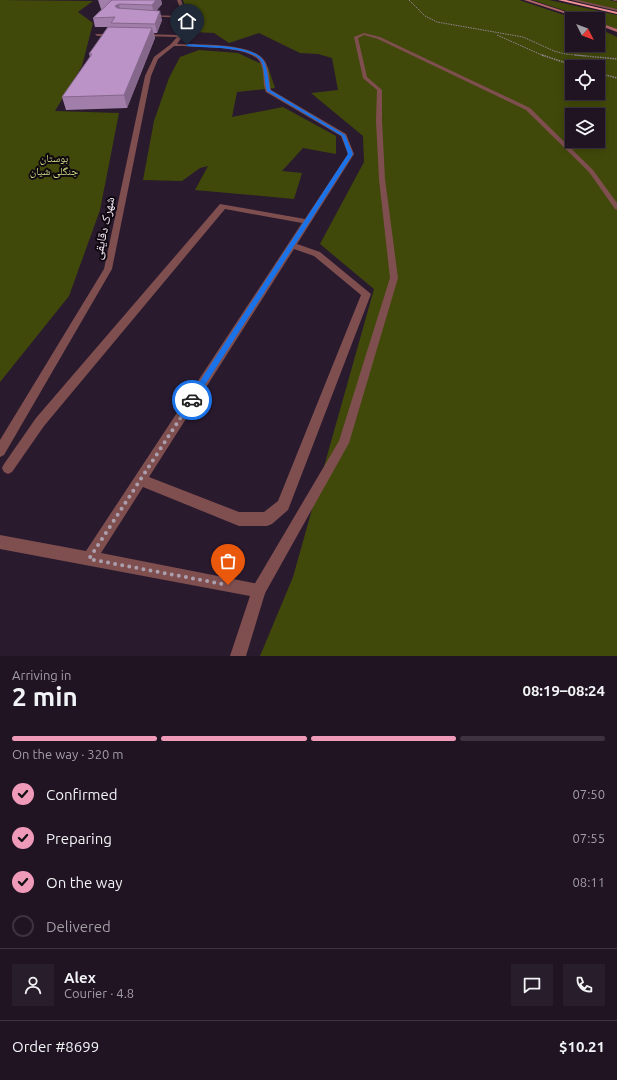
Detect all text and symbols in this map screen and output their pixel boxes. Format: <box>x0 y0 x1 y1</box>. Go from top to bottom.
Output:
pin <box>170 4 204 45</box>
icon: home <box>176 10 198 32</box>
north arrow <box>565 12 605 52</box>
map controls <box>565 12 605 148</box>
button: locate <box>565 60 605 100</box>
button: layers <box>565 108 605 148</box>
park label: بوستان جنگلی شیان <box>30 152 78 178</box>
street label: شهرک دقایقی <box>90 195 118 261</box>
courier <box>172 380 212 420</box>
icon: car <box>181 389 203 411</box>
pin <box>211 544 245 585</box>
icon: bag <box>217 550 239 572</box>
text: Arriving in <box>12 668 71 682</box>
text: 2 min <box>12 682 78 711</box>
text: 08:19–08:24 <box>522 682 605 699</box>
text: On the way · 320 m <box>12 747 124 761</box>
icon: check <box>12 783 34 805</box>
text: Confirmed <box>46 786 118 803</box>
text: 07:50 <box>572 787 605 801</box>
icon: check <box>12 827 34 849</box>
text: Preparing <box>46 830 112 847</box>
text: 07:55 <box>572 831 605 845</box>
icon: check <box>12 871 34 893</box>
text: On the way <box>46 874 122 891</box>
text: 08:11 <box>572 875 605 889</box>
text: Delivered <box>46 918 111 935</box>
button: person <box>12 964 54 1006</box>
button: chat <box>511 964 553 1006</box>
button: phone <box>563 964 605 1006</box>
text: Alex <box>64 969 96 986</box>
text: Courier · 4.8 <box>64 986 134 1000</box>
text: Order #8699 <box>12 1038 99 1055</box>
text: $10.21 <box>559 1038 605 1055</box>

